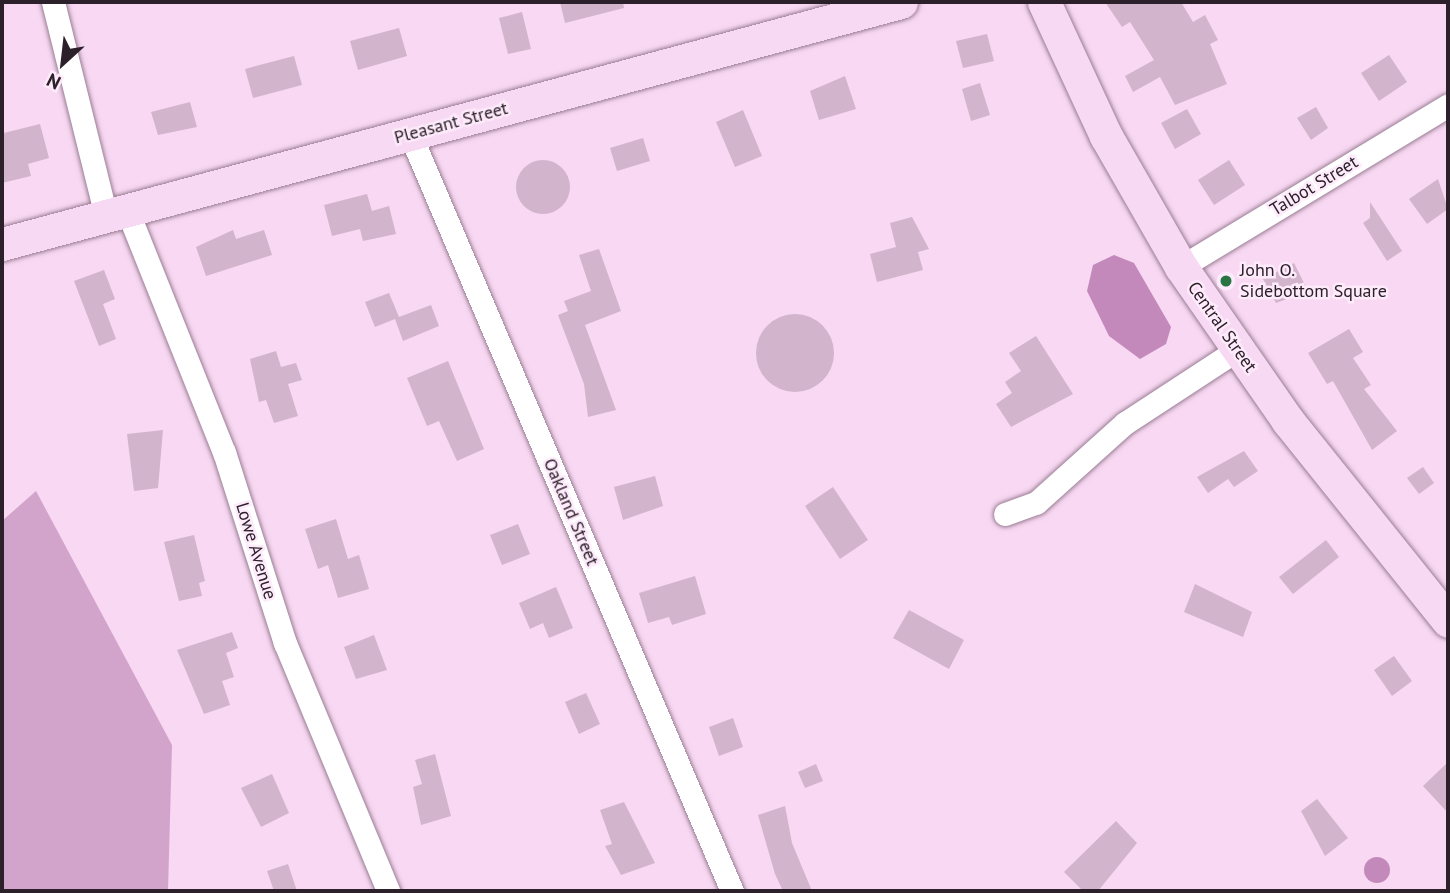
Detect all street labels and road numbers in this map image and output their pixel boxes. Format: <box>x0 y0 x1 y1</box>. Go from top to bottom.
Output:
street label: Pleasant Street <box>392 97 510 149</box>
street label: Talbot Street <box>1266 151 1362 221</box>
street label: Central Street <box>1183 277 1261 377</box>
street label: Oakland Street <box>539 455 603 569</box>
street label: Lowe Avenue <box>231 500 281 602</box>

